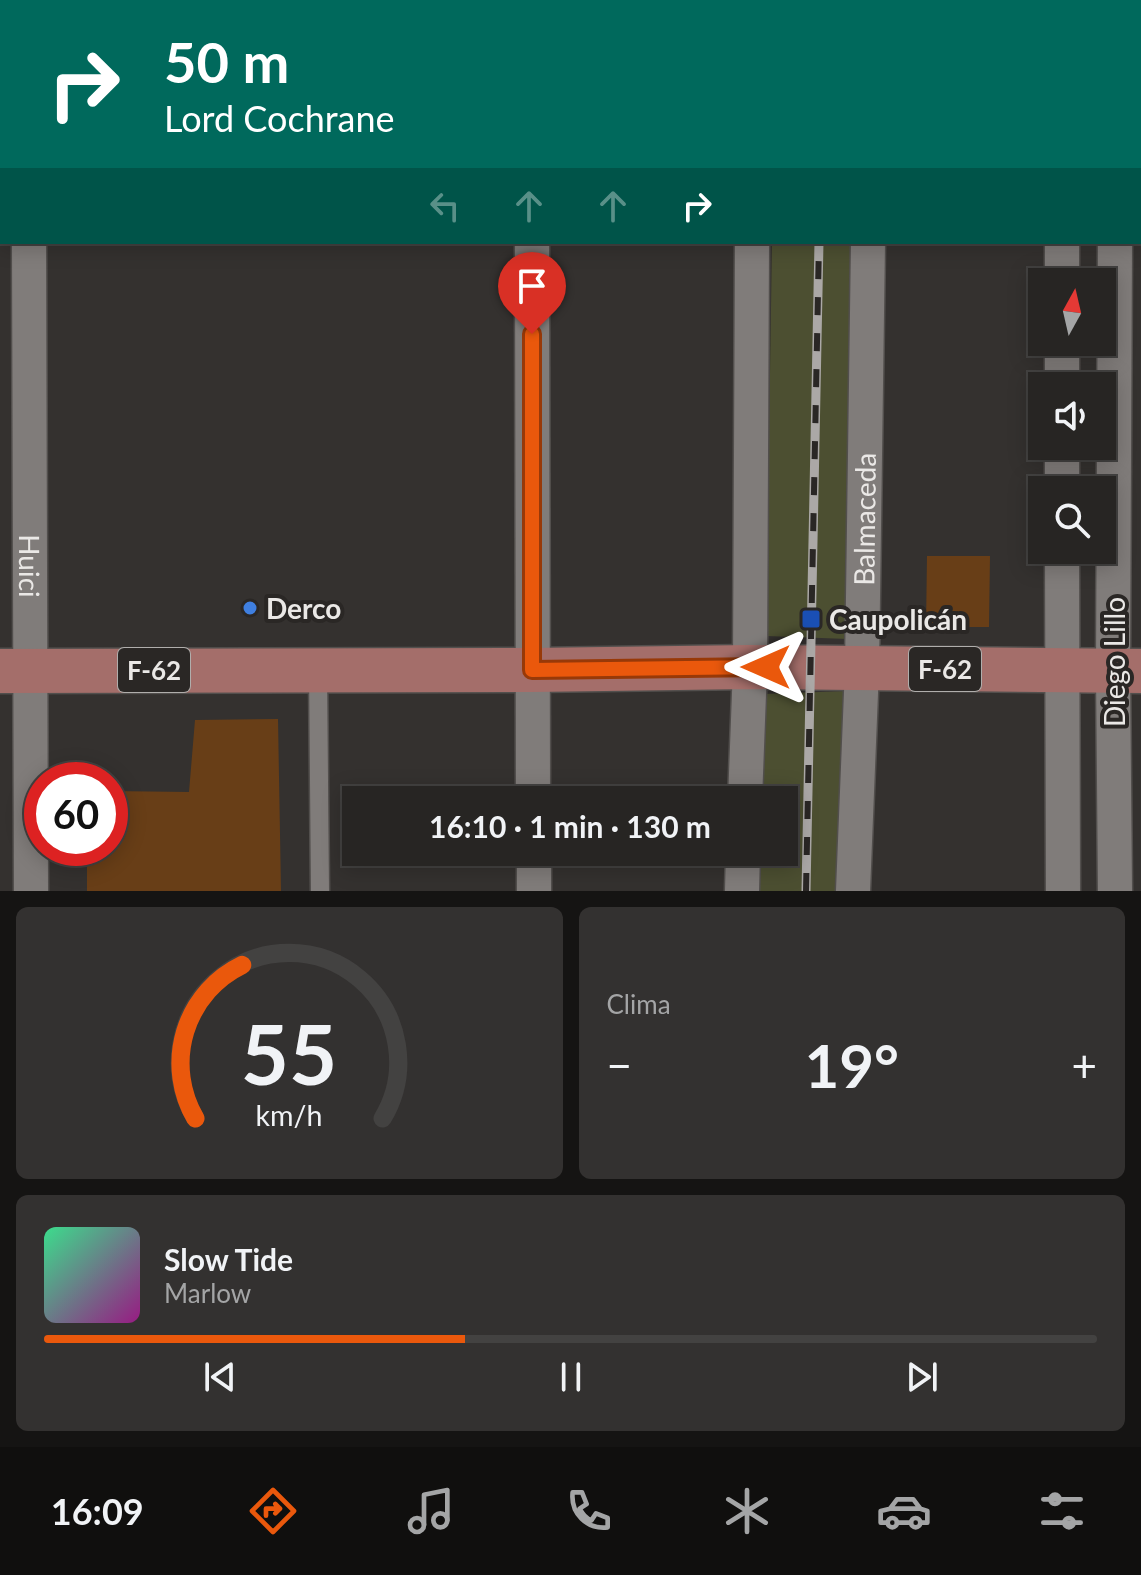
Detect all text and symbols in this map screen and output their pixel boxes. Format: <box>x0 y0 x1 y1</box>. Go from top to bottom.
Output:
text: 50 m <box>164 28 289 95</box>
icon: right <box>32 32 136 136</box>
text: Lord Cochrane <box>164 96 395 140</box>
icon: left <box>423 184 467 228</box>
icon: ahead <box>507 184 551 228</box>
icon: ahead <box>591 184 635 228</box>
icon: right <box>675 184 719 228</box>
pin <box>498 252 566 334</box>
icon: arrive <box>510 264 554 308</box>
north arrow <box>1028 268 1116 356</box>
map controls <box>1028 268 1116 564</box>
button: sound <box>1028 372 1116 460</box>
street label: Balmaceda <box>846 453 882 586</box>
button: search <box>1028 476 1116 564</box>
street label: Huici <box>13 534 47 598</box>
place label: Derco <box>266 591 341 625</box>
street label: Diego Lillo <box>1097 597 1131 727</box>
marker: Derco <box>241 599 259 617</box>
place label: Caupolicán <box>829 602 967 636</box>
marker: Caupolicán <box>800 608 822 630</box>
position arrow <box>724 625 808 709</box>
road number: F-62 <box>909 647 981 691</box>
road number: F-62 <box>118 648 190 692</box>
speed limit sign: 60 <box>24 762 128 866</box>
text: 16:10 · 1 min · 130 m <box>429 808 711 844</box>
text: Clima <box>607 988 671 1020</box>
text: 55 <box>241 1003 338 1103</box>
text: 19° <box>804 1029 899 1101</box>
text: − <box>607 1039 632 1091</box>
text: + <box>1071 1039 1097 1091</box>
text: km/h <box>256 1098 323 1132</box>
text: Slow Tide <box>164 1241 293 1277</box>
text: Marlow <box>164 1277 251 1309</box>
icon: previous <box>198 1355 242 1399</box>
icon: pause <box>549 1355 593 1399</box>
icon: next <box>900 1355 944 1399</box>
icon: directions <box>245 1483 301 1539</box>
icon: music <box>403 1483 459 1539</box>
icon: phone <box>561 1483 617 1539</box>
icon: climate <box>719 1483 775 1539</box>
icon: car <box>876 1483 932 1539</box>
icon: filters <box>1034 1483 1090 1539</box>
text: 16:09 <box>51 1489 144 1533</box>

